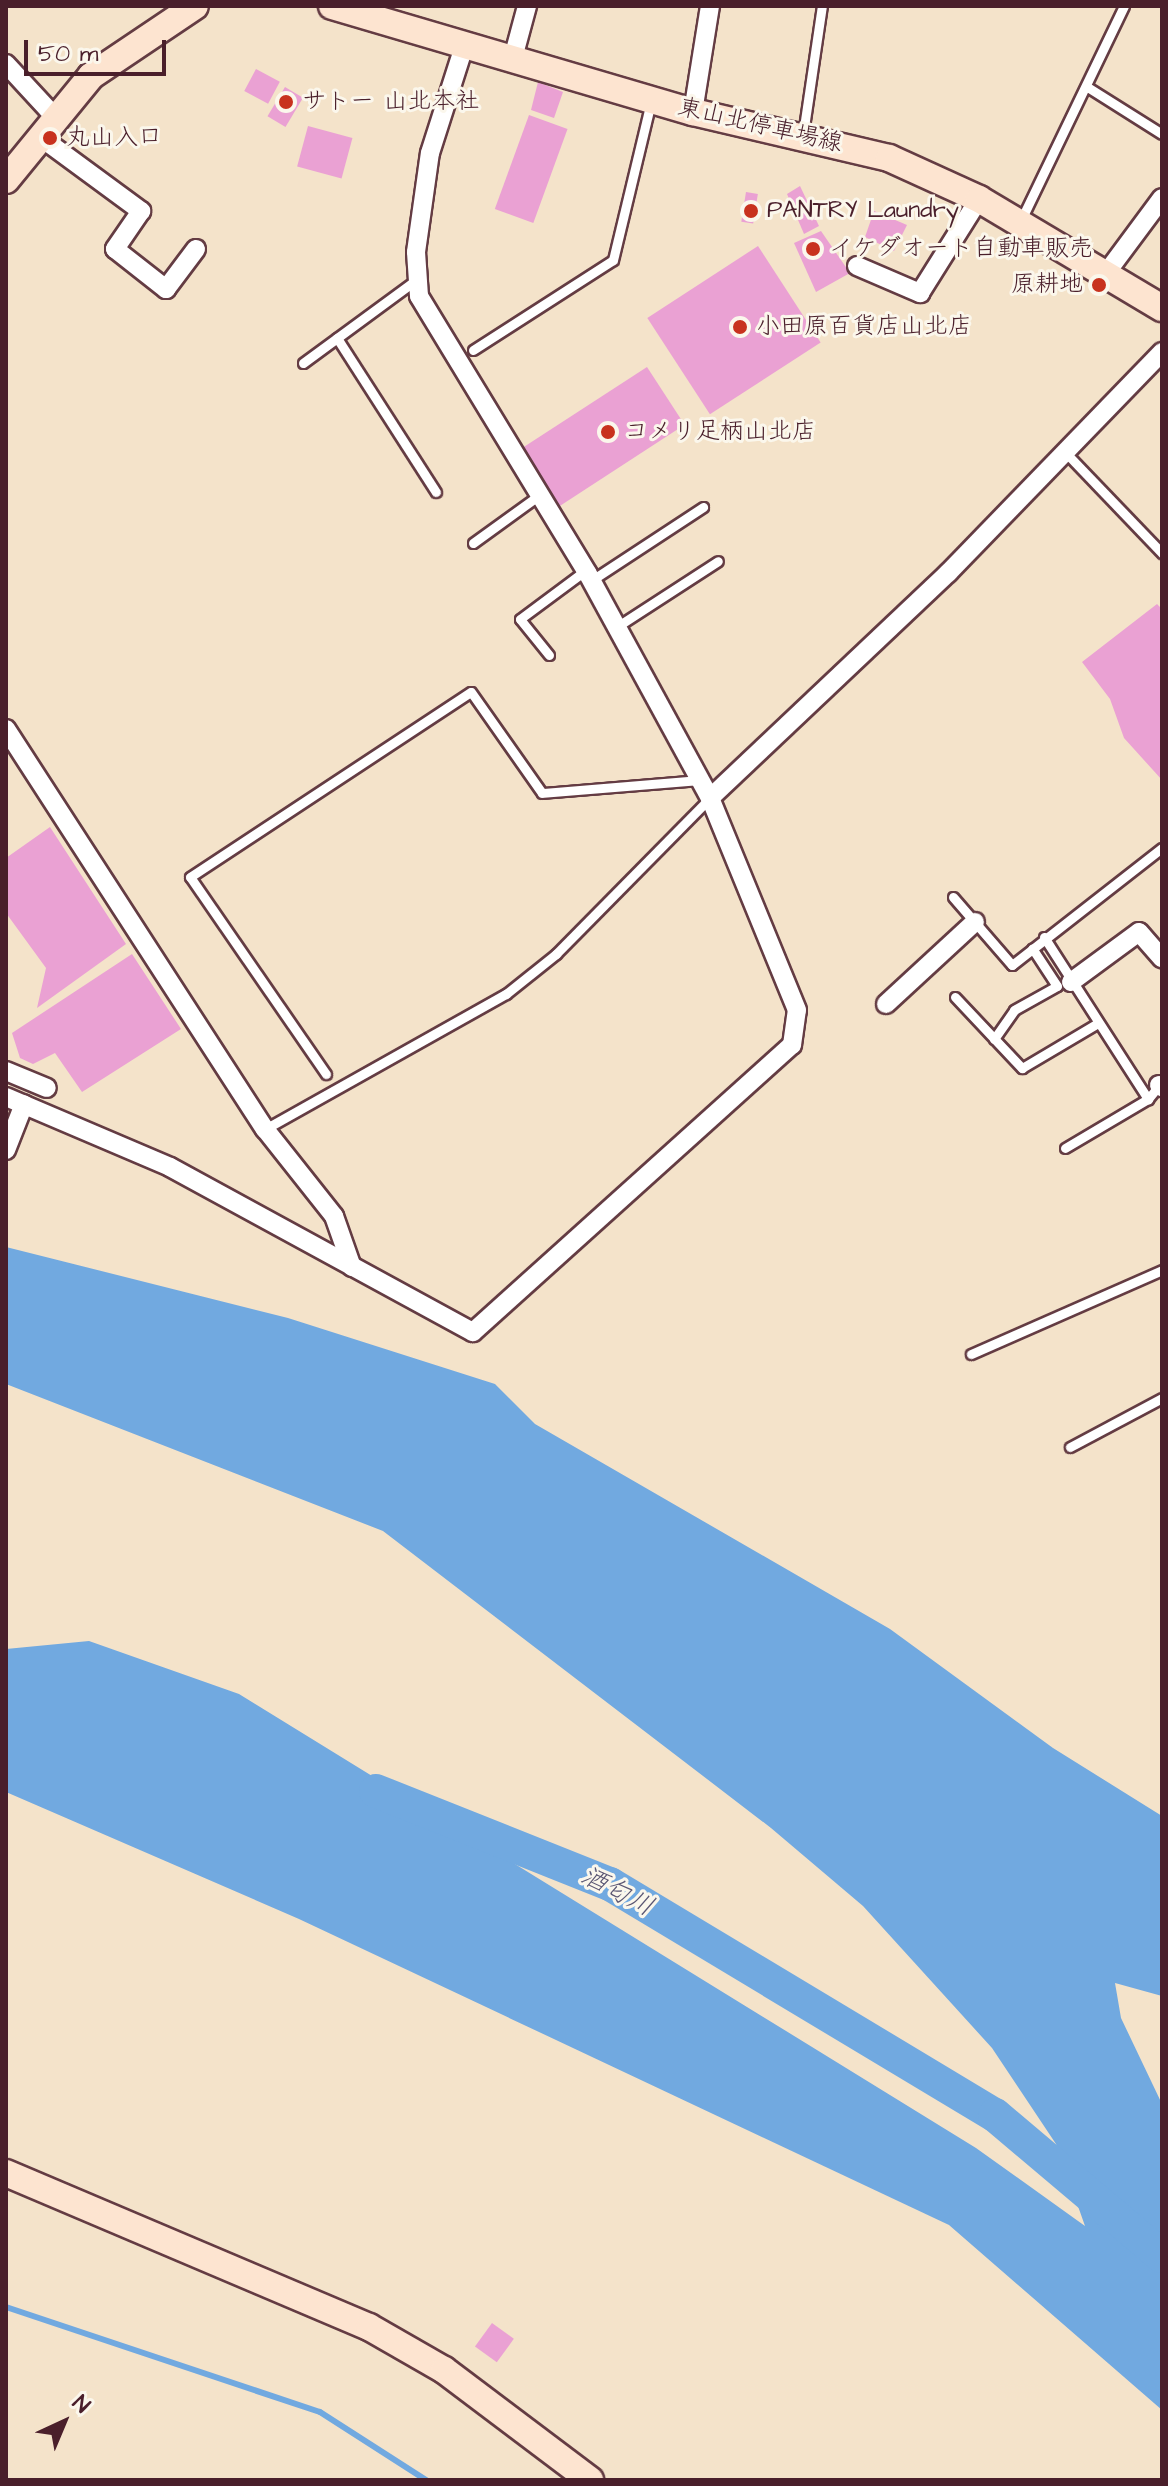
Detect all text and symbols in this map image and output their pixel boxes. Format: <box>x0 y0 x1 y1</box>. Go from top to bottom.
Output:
scale bar <box>28 24 170 74</box>
text: 50 m <box>38 37 98 71</box>
place label: サトー 山北本社 <box>302 88 480 116</box>
marker: サトー 山北本社 <box>277 93 295 111</box>
street label: 東山北停車場線 <box>675 93 845 159</box>
place label: 丸山入口 <box>66 124 162 152</box>
marker: 丸山入口 <box>41 129 59 147</box>
place label: PANTRY Laundry <box>767 197 959 225</box>
marker: PANTRY Laundry <box>742 202 760 220</box>
place label: イケダオート自動車販売 <box>829 235 1093 263</box>
marker: イケダオート自動車販売 <box>804 240 822 258</box>
place label: 原耕地 <box>1011 271 1083 299</box>
marker: 原耕地 <box>1090 276 1108 294</box>
place label: 小田原百貨店山北店 <box>756 313 972 341</box>
marker: 小田原百貨店山北店 <box>731 318 749 336</box>
place label: コメリ足柄山北店 <box>624 418 816 446</box>
marker: コメリ足柄山北店 <box>599 423 617 441</box>
water label: 酒匂川 <box>575 1860 659 1924</box>
north arrow <box>24 2382 104 2462</box>
text: N <box>65 2388 97 2420</box>

